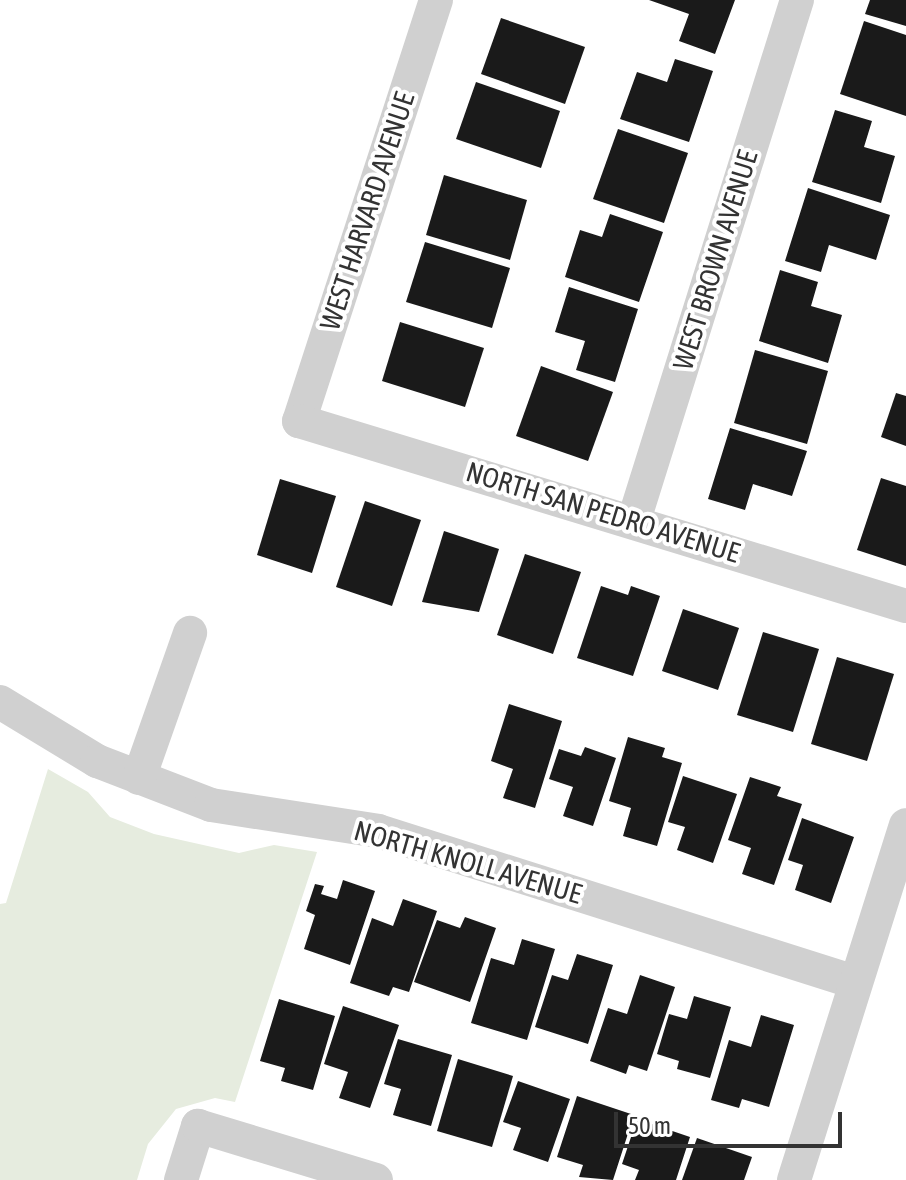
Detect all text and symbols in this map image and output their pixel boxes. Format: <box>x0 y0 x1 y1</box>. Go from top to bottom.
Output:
street label: WEST HARVARD AVENUE <box>313 88 421 334</box>
street label: WEST BROWN AVENUE <box>666 146 764 374</box>
street label: NORTH SAN PEDRO AVENUE <box>462 454 744 570</box>
street label: NORTH KNOLL AVENUE <box>350 813 586 911</box>
scale bar <box>618 1096 846 1146</box>
text: 50 m <box>628 1112 671 1139</box>

